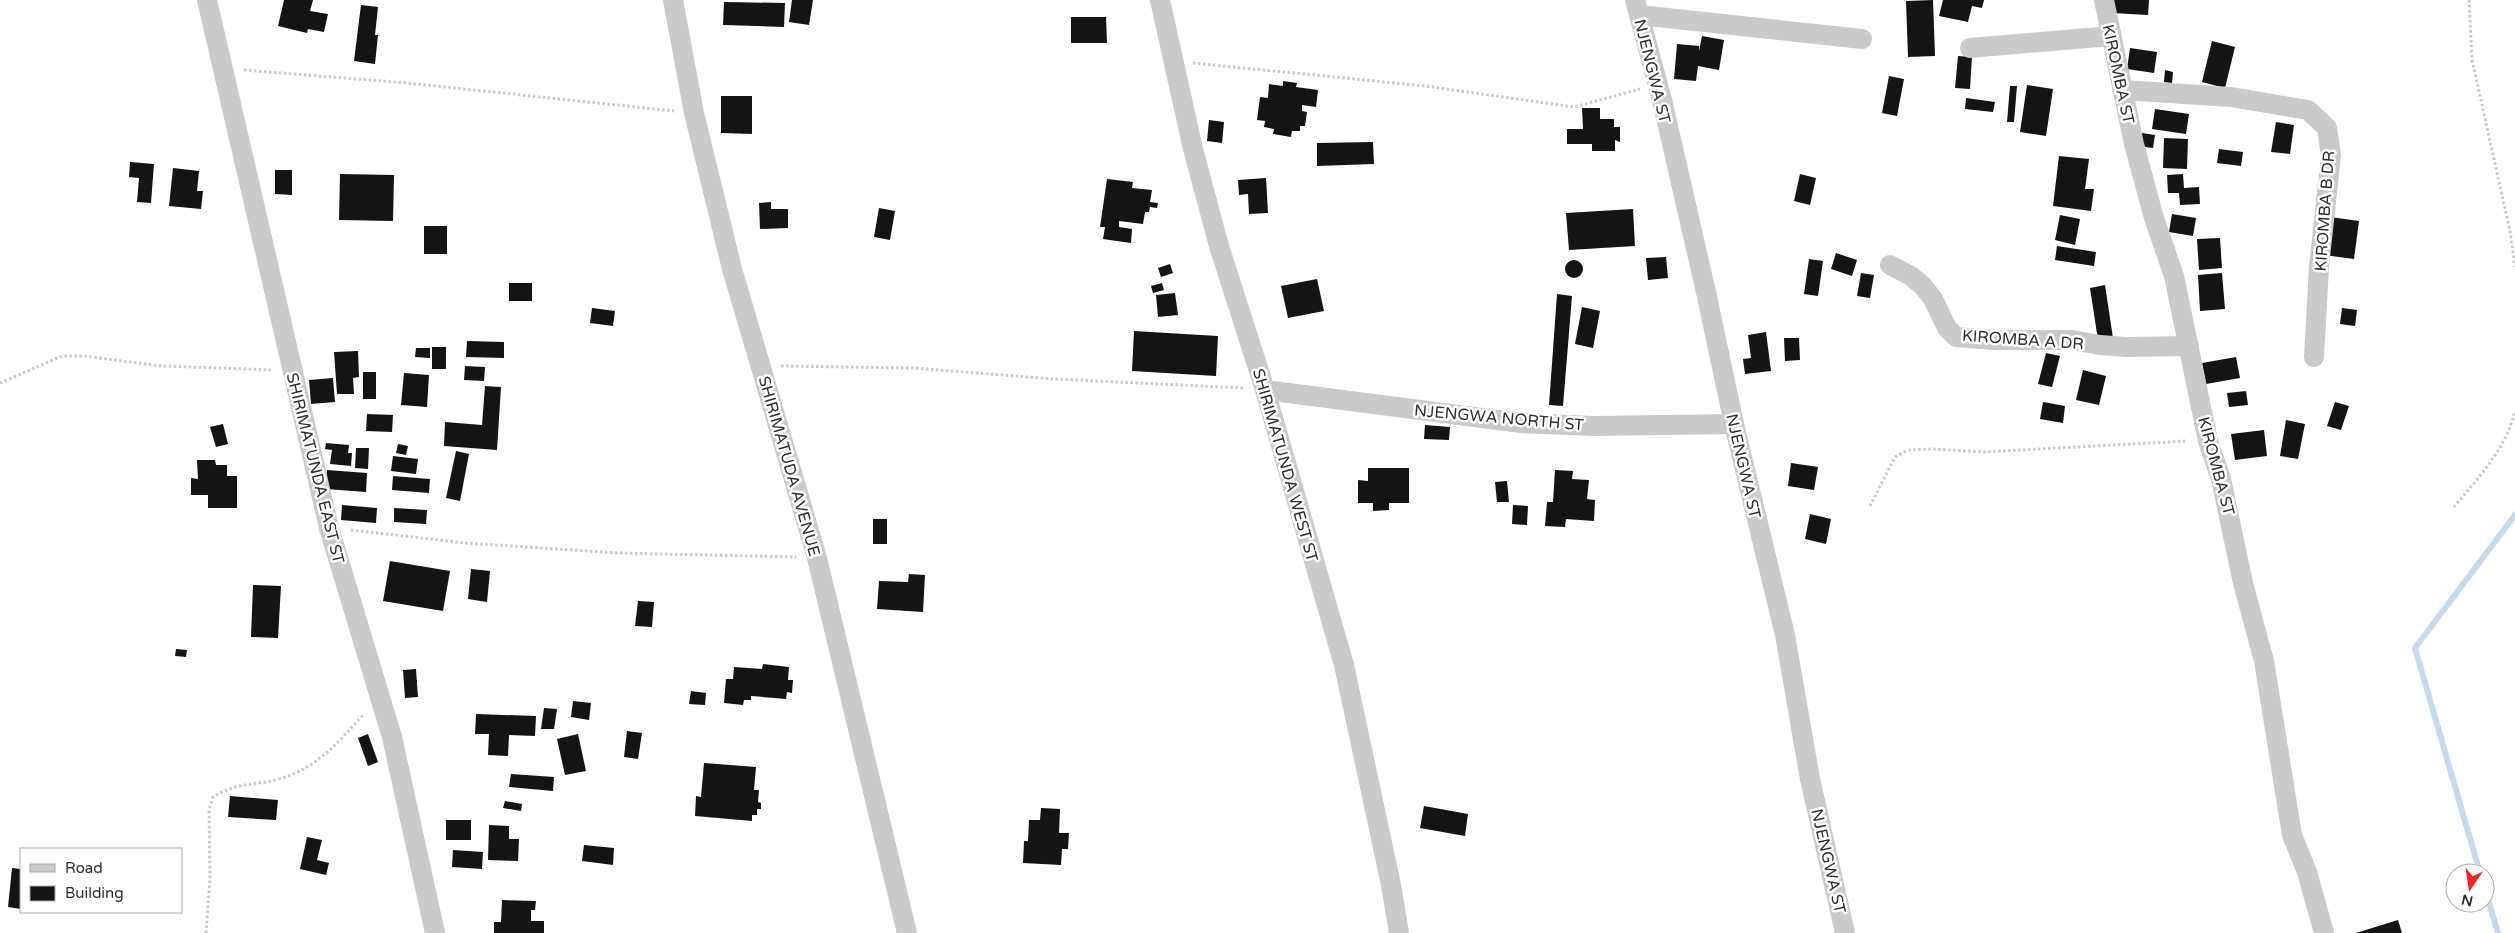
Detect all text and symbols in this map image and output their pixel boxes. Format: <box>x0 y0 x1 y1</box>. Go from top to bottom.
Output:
street label: NJENGWA ST <box>1629 17 1675 126</box>
street label: KIROMBA ST <box>2098 23 2138 126</box>
street label: KIROMBA B DR <box>2311 150 2339 272</box>
street label: KIROMBA A DR <box>1961 326 2084 354</box>
street label: SHIRIMATUNDA WEST ST <box>1248 366 1322 564</box>
street label: SHIRIMATUNDA EAST ST <box>282 371 348 566</box>
street label: SHIRIMATUDA AVENUE <box>754 374 824 559</box>
street label: NJENGWA NORTH ST <box>1413 401 1585 435</box>
street label: NJENGWA ST <box>1721 412 1765 521</box>
street label: KIROMBA ST <box>2193 415 2239 518</box>
street label: NJENGWA ST <box>1806 807 1850 916</box>
legend <box>20 848 182 913</box>
text: Road <box>65 859 103 877</box>
north arrow <box>2445 863 2495 913</box>
text: Building <box>65 884 124 902</box>
text: N <box>2460 891 2475 910</box>

